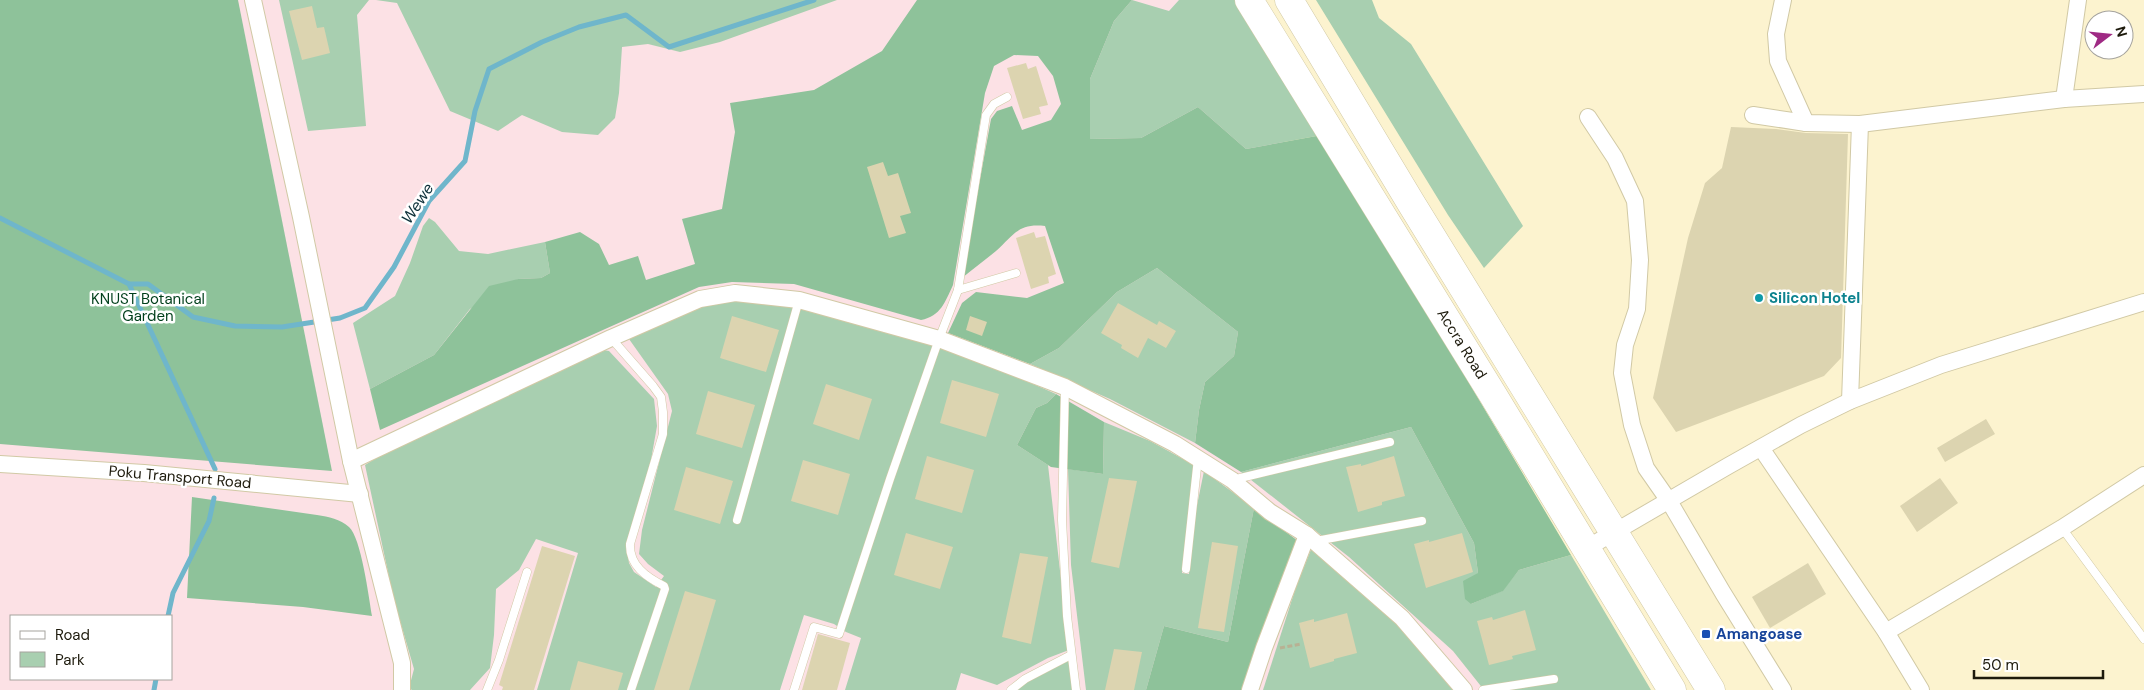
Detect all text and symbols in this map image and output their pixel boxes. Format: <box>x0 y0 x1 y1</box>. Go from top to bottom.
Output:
north arrow <box>2084 10 2134 60</box>
text: N <box>2111 24 2132 39</box>
water label: Wewe <box>396 179 438 228</box>
place label: Silicon Hotel <box>1769 288 1860 308</box>
park label: KNUST Botanical Garden <box>91 289 205 326</box>
marker: Silicon Hotel <box>1753 292 1765 304</box>
street label: Accra Road <box>1432 305 1492 383</box>
street label: Poku Transport Road <box>108 461 252 493</box>
legend <box>10 615 172 680</box>
place label: Amangoase <box>1716 624 1802 644</box>
text: Road <box>55 625 90 645</box>
marker: Amangoase <box>1700 628 1712 640</box>
scale bar <box>1974 648 2103 680</box>
text: Park <box>55 650 85 670</box>
text: 50 m <box>1982 655 2019 675</box>

